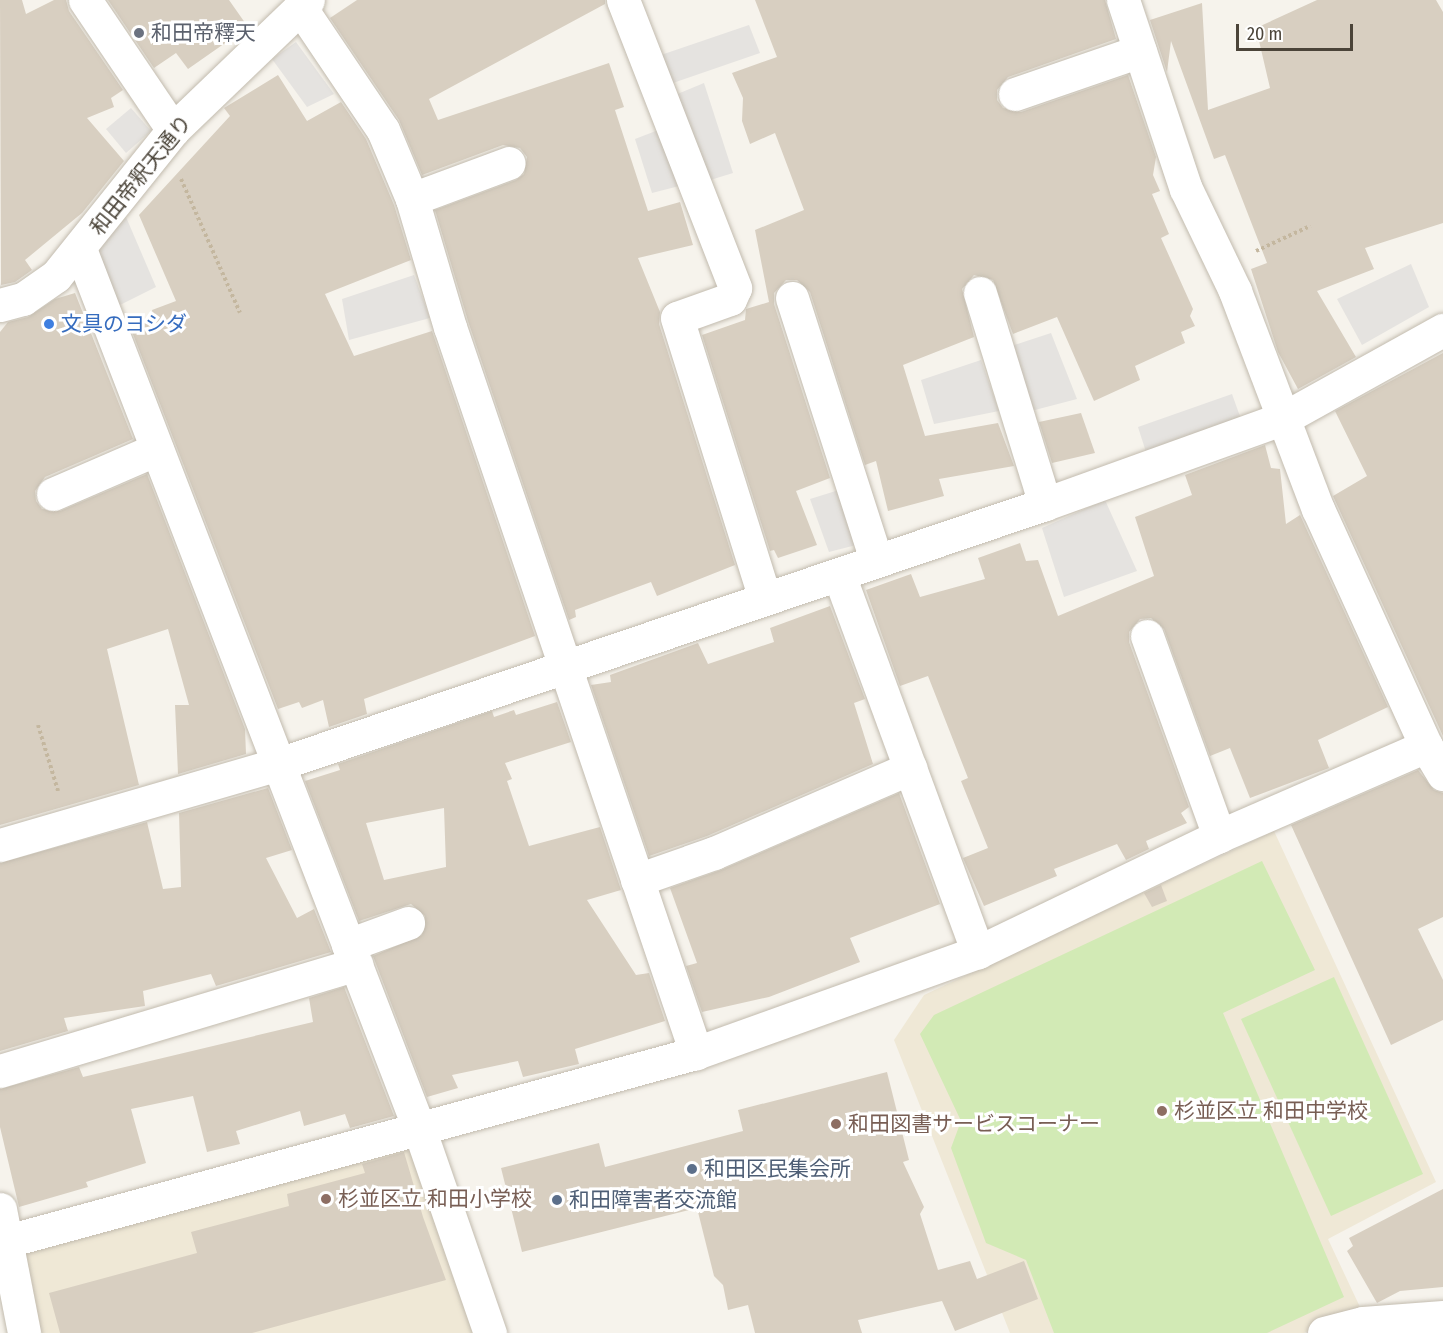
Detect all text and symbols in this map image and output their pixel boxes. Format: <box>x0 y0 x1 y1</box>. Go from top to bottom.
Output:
scale bar <box>1239 12 1356 50</box>
place label: 和田帝釋天 <box>151 20 256 46</box>
text: 20 m <box>1247 23 1282 45</box>
marker: 和田帝釋天 <box>132 26 146 40</box>
street label: 和田帝釈天通り <box>85 110 197 240</box>
place label: 文具のヨシダ <box>61 311 187 337</box>
marker: 文具のヨシダ <box>42 317 56 331</box>
place label: 杉並区立 和田中学校 <box>1174 1098 1368 1124</box>
marker: 杉並区立 和田中学校 <box>1155 1104 1169 1118</box>
place label: 和田図書サービスコーナー <box>848 1111 1100 1137</box>
marker: 和田図書サービスコーナー <box>829 1117 843 1131</box>
place label: 和田区民集会所 <box>704 1156 851 1182</box>
marker: 和田区民集会所 <box>685 1162 699 1176</box>
place label: 杉並区立 和田小学校 <box>338 1186 532 1212</box>
place label: 和田障害者交流館 <box>569 1187 737 1213</box>
marker: 杉並区立 和田小学校 <box>319 1192 333 1206</box>
marker: 和田障害者交流館 <box>550 1193 564 1207</box>

